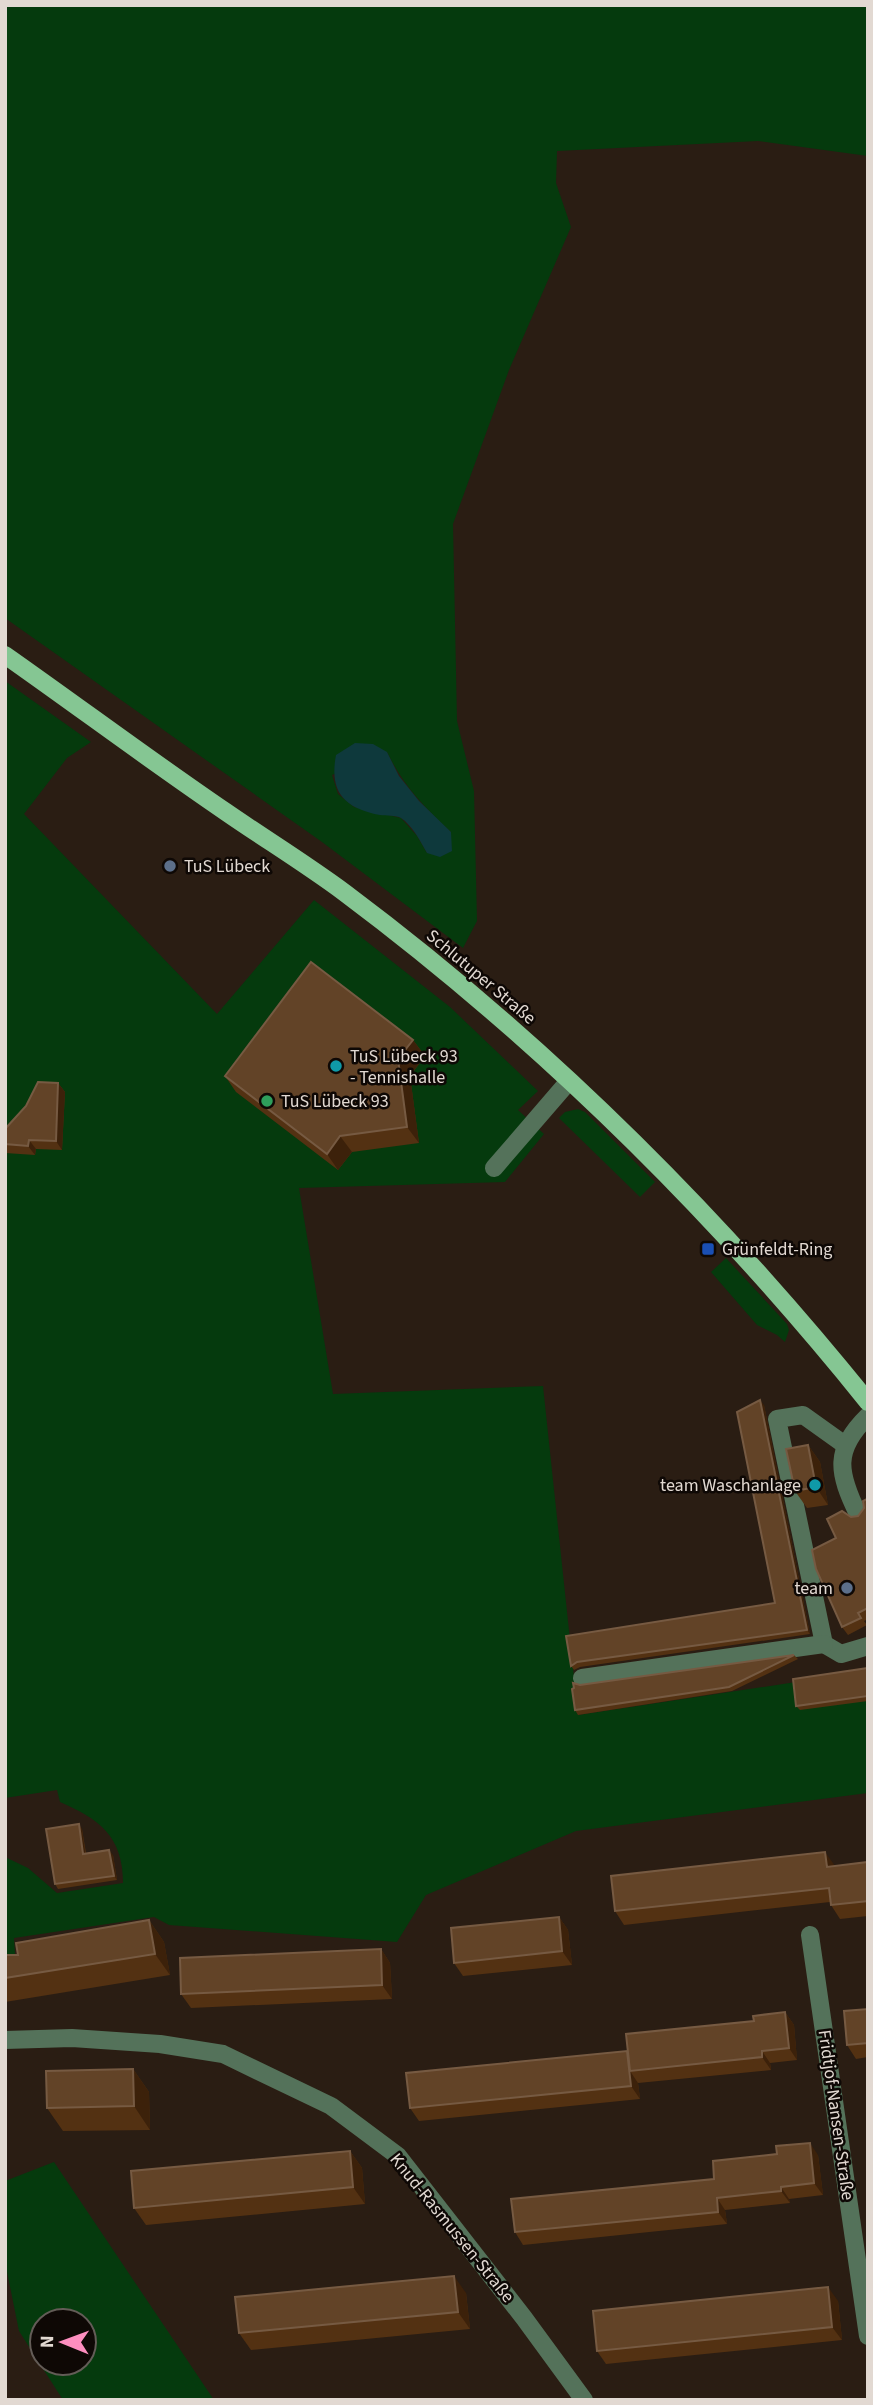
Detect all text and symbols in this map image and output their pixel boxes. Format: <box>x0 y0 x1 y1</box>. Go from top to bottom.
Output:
place label: TuS Lübeck <box>184 854 270 879</box>
marker: TuS Lübeck <box>162 858 178 874</box>
street label: Schlutuper Straße <box>421 924 541 1030</box>
place label: TuS Lübeck 93 - Tennishalle <box>350 1044 458 1090</box>
marker: TuS Lübeck 93 - Tennishalle <box>328 1058 344 1074</box>
place label: TuS Lübeck 93 <box>281 1089 389 1114</box>
marker: TuS Lübeck 93 <box>259 1093 275 1109</box>
place label: Grünfeldt-Ring <box>722 1237 832 1262</box>
marker: Grünfeldt-Ring <box>700 1241 716 1257</box>
place label: team Waschanlage <box>660 1473 801 1498</box>
marker: team Waschanlage <box>807 1477 823 1493</box>
place label: team <box>794 1576 833 1601</box>
marker: team <box>839 1580 855 1596</box>
street label: Fridtjof-Nansen-Straße <box>812 2028 860 2202</box>
street label: Knud-Rasmussen-Straße <box>384 2148 520 2308</box>
north arrow <box>28 2307 98 2377</box>
text: N <box>34 2335 61 2348</box>

